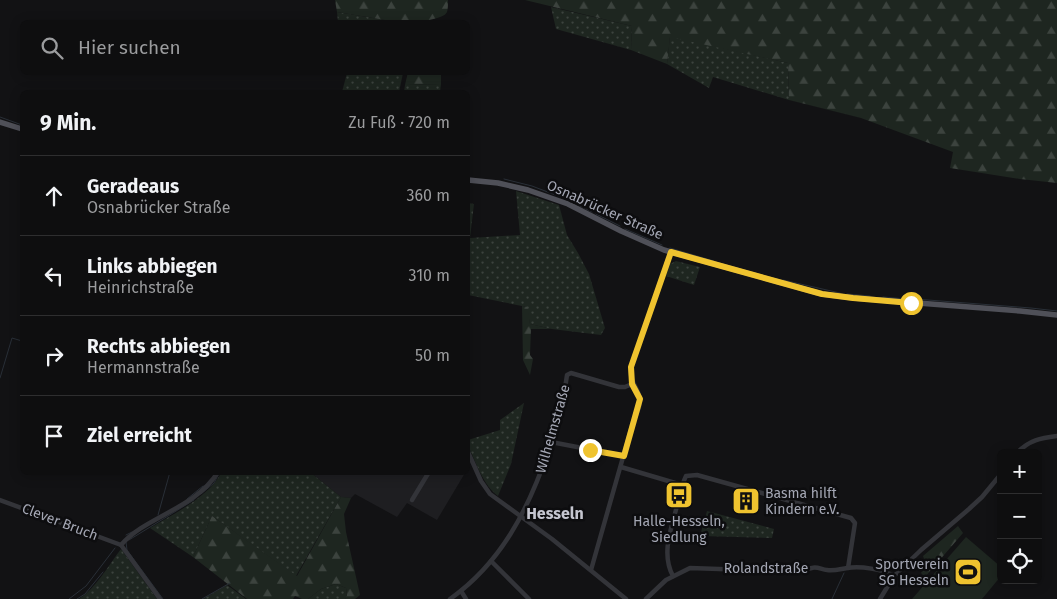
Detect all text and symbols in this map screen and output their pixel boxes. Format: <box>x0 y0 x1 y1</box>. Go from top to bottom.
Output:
search box <box>20 20 470 75</box>
icon: search <box>38 34 66 62</box>
text: Hier suchen <box>78 36 181 59</box>
text: 9 Min. <box>40 110 96 136</box>
text: Zu Fuß · 720 m <box>348 113 450 132</box>
text: Geradeaus <box>87 175 179 198</box>
street label: Osnabrücker Straße <box>544 177 666 243</box>
icon: ahead <box>40 182 68 210</box>
text: 360 m <box>407 186 450 205</box>
text: Osnabrücker Straße <box>87 198 230 217</box>
text: Links abbiegen <box>87 255 218 278</box>
icon: left <box>40 262 68 290</box>
text: 310 m <box>409 266 450 285</box>
text: Heinrichstraße <box>87 278 194 297</box>
route start <box>900 292 923 315</box>
text: Rechts abbiegen <box>87 335 230 358</box>
icon: right <box>40 342 68 370</box>
text: 50 m <box>415 346 450 365</box>
text: Hermannstraße <box>87 358 200 377</box>
street label: Wilhelmstraße <box>532 383 574 475</box>
icon: arrive <box>40 422 68 450</box>
text: Ziel erreicht <box>87 424 192 447</box>
route end <box>579 439 602 462</box>
map controls <box>997 449 1042 584</box>
button: + <box>997 449 1042 494</box>
bus stop icon: Halle-Hesseln, Siedlung <box>664 480 694 510</box>
place label: Basma hilft Kindern e.V. <box>765 485 839 518</box>
building icon: Basma hilft Kindern e.V. <box>731 486 761 516</box>
button: − <box>997 494 1042 539</box>
street label: Clever Bruch <box>20 500 100 544</box>
district label: Hesseln <box>526 504 584 523</box>
place label: Halle-Hesseln, Siedlung <box>633 513 725 546</box>
button: locate <box>997 539 1042 584</box>
place label: Sportverein SG Hesseln <box>875 556 949 589</box>
sports icon: Sportverein SG Hesseln <box>953 557 983 587</box>
street label: Rolandstraße <box>724 560 808 577</box>

